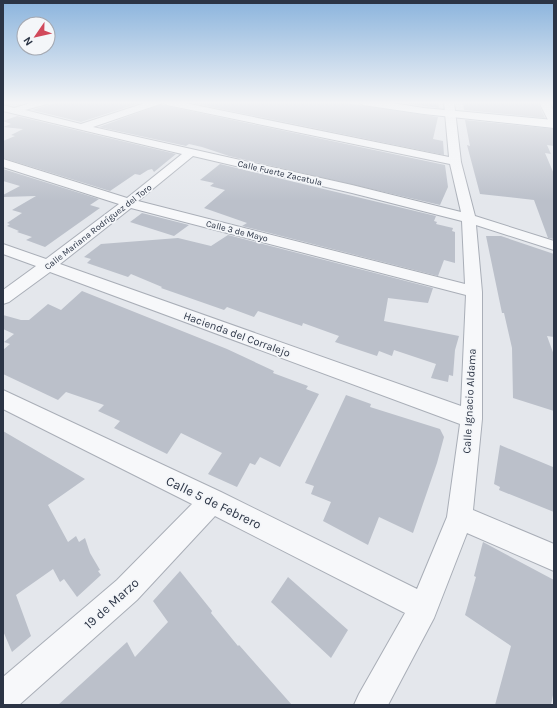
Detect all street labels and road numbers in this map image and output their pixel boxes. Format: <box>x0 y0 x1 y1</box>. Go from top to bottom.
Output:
street label: Calle Fuerte Zacatula <box>237 158 323 188</box>
street label: Calle Mariana Rodríguez del Toro <box>43 182 154 272</box>
street label: Calle 3 de Mayo <box>205 218 269 244</box>
street label: Hacienda del Corralejo <box>182 309 292 360</box>
street label: Calle Ignacio Aldama <box>460 348 479 454</box>
street label: Calle 5 de Febrero <box>164 473 264 532</box>
street label: 19 de Marzo <box>81 575 142 632</box>

